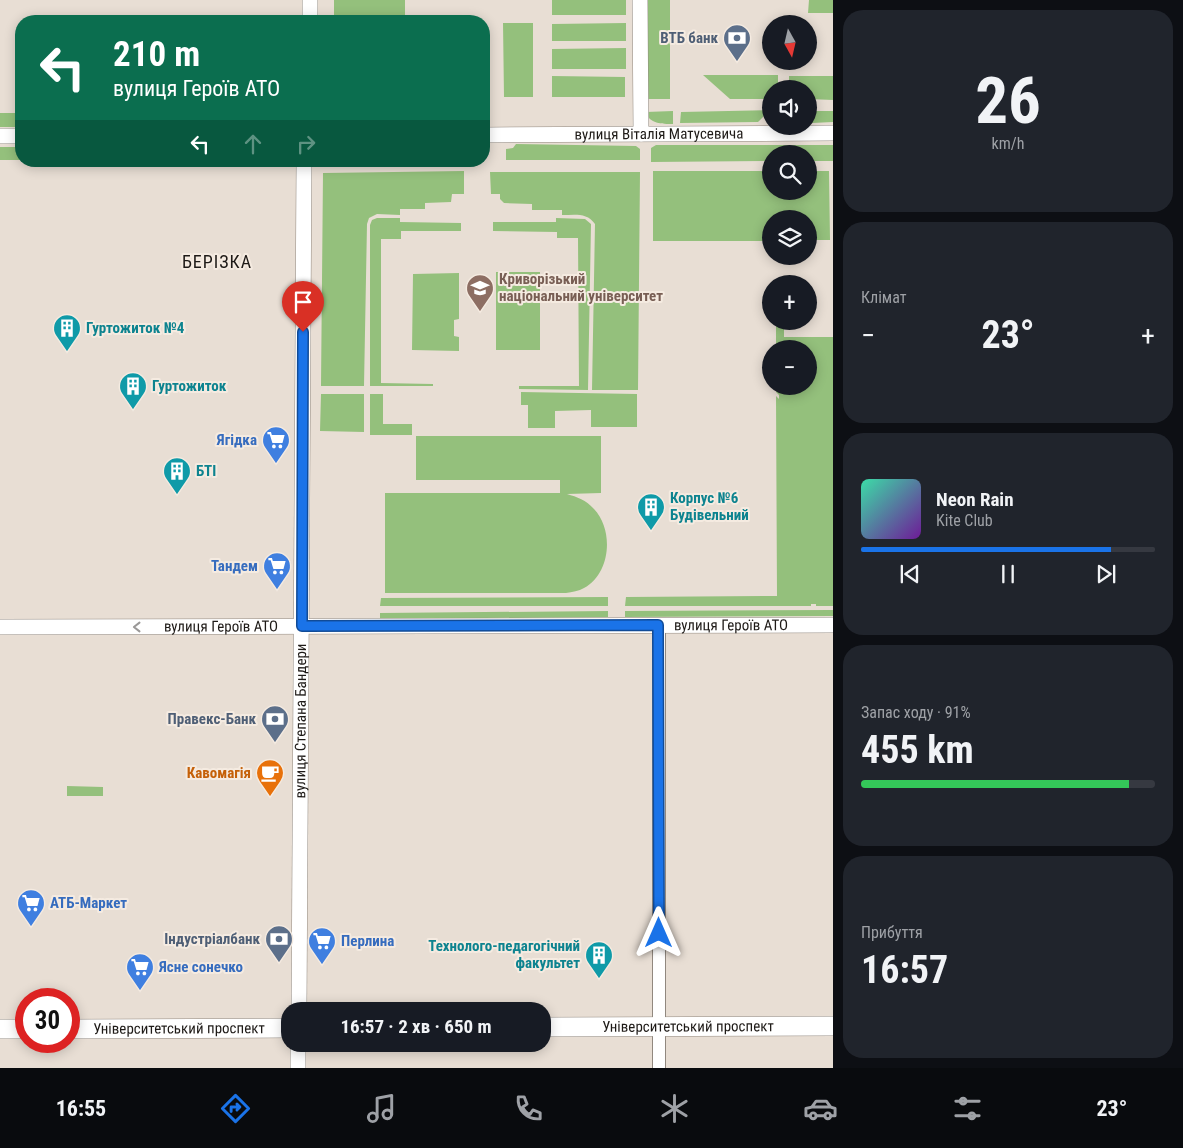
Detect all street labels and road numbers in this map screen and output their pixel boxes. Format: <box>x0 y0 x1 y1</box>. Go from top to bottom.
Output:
street label: вулиця Віталія Матусевича <box>574 125 744 143</box>
street label: вулиця Героїв АТО <box>674 616 788 634</box>
street label: вулиця Героїв АТО <box>164 617 278 636</box>
street label: вулиця Степана Бандери <box>291 643 310 799</box>
street label: Університетський проспект <box>602 1017 774 1036</box>
street label: Університетський проспект <box>93 1019 265 1038</box>

